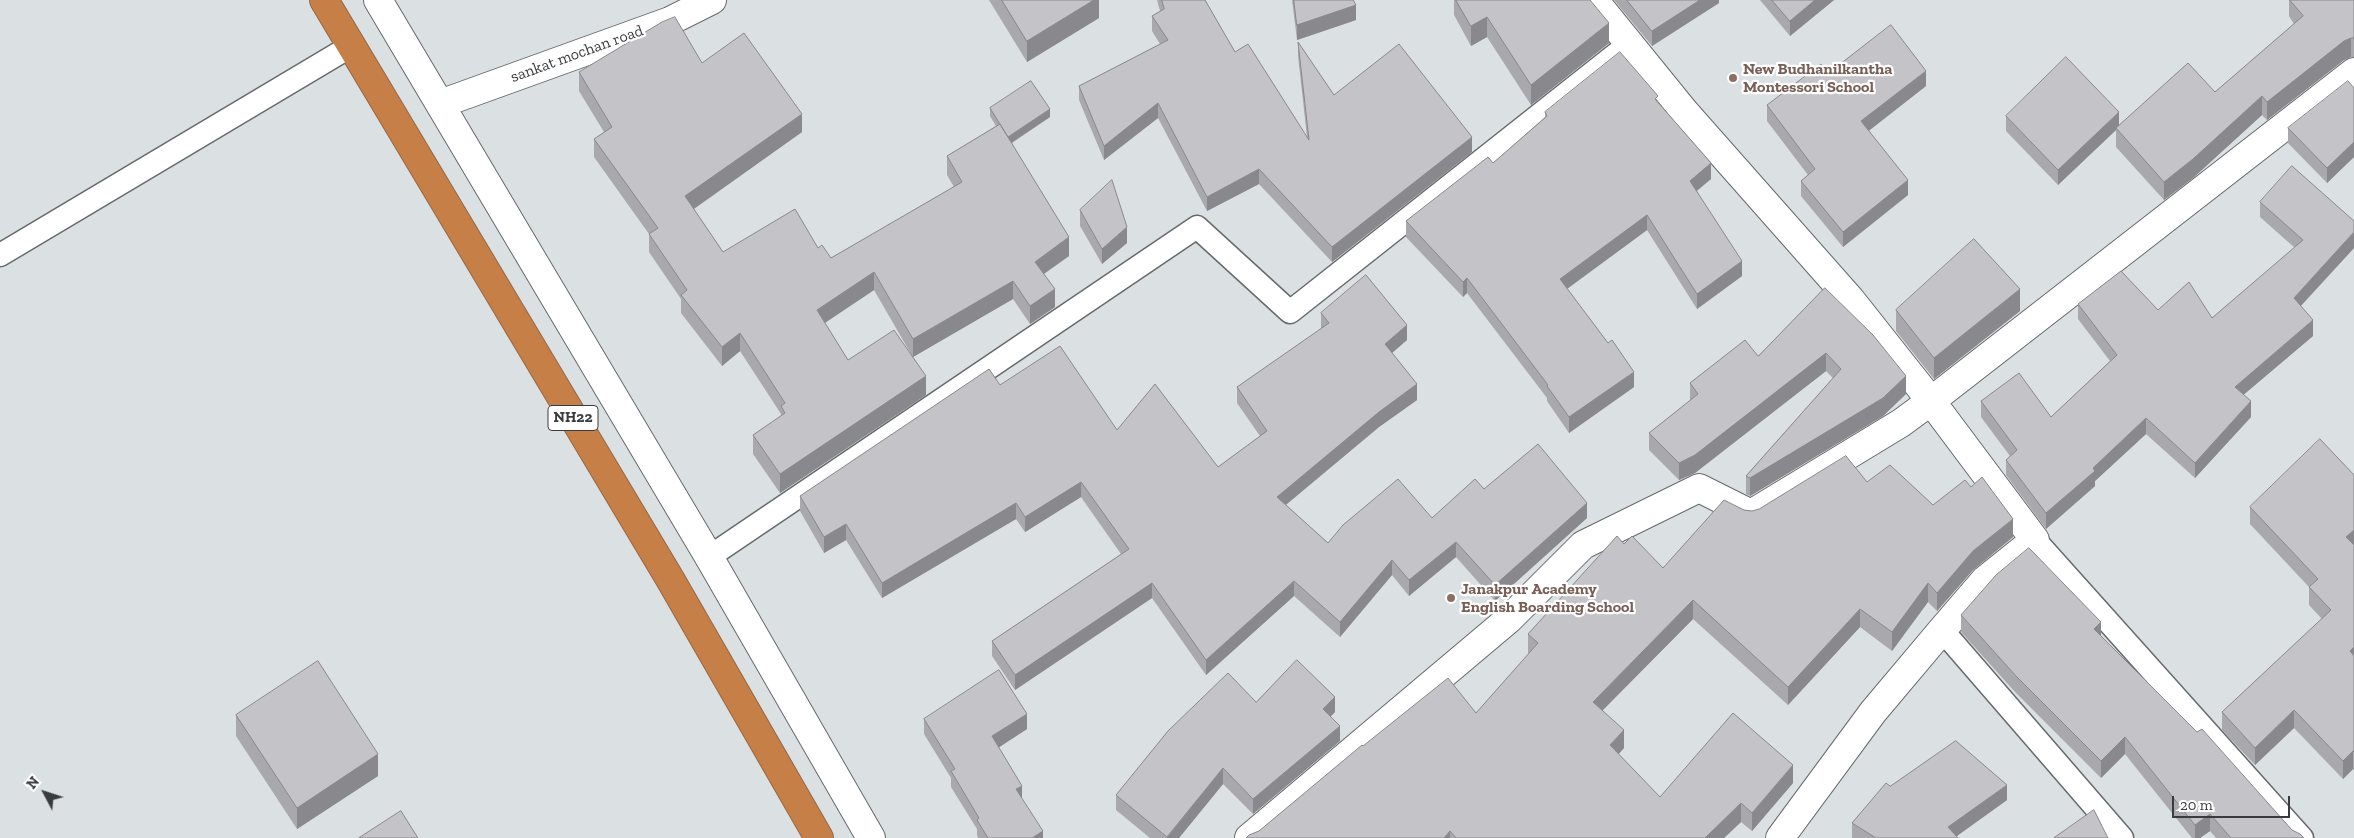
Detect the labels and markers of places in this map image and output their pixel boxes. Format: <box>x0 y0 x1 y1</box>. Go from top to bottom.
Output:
place label: New Budhanilkantha Montessori School <box>1743 59 1892 97</box>
marker: New Budhanilkantha Montessori School <box>1727 72 1739 84</box>
place label: Janakpur Academy English Boarding School <box>1461 579 1634 617</box>
marker: Janakpur Academy English Boarding School <box>1445 592 1457 604</box>

